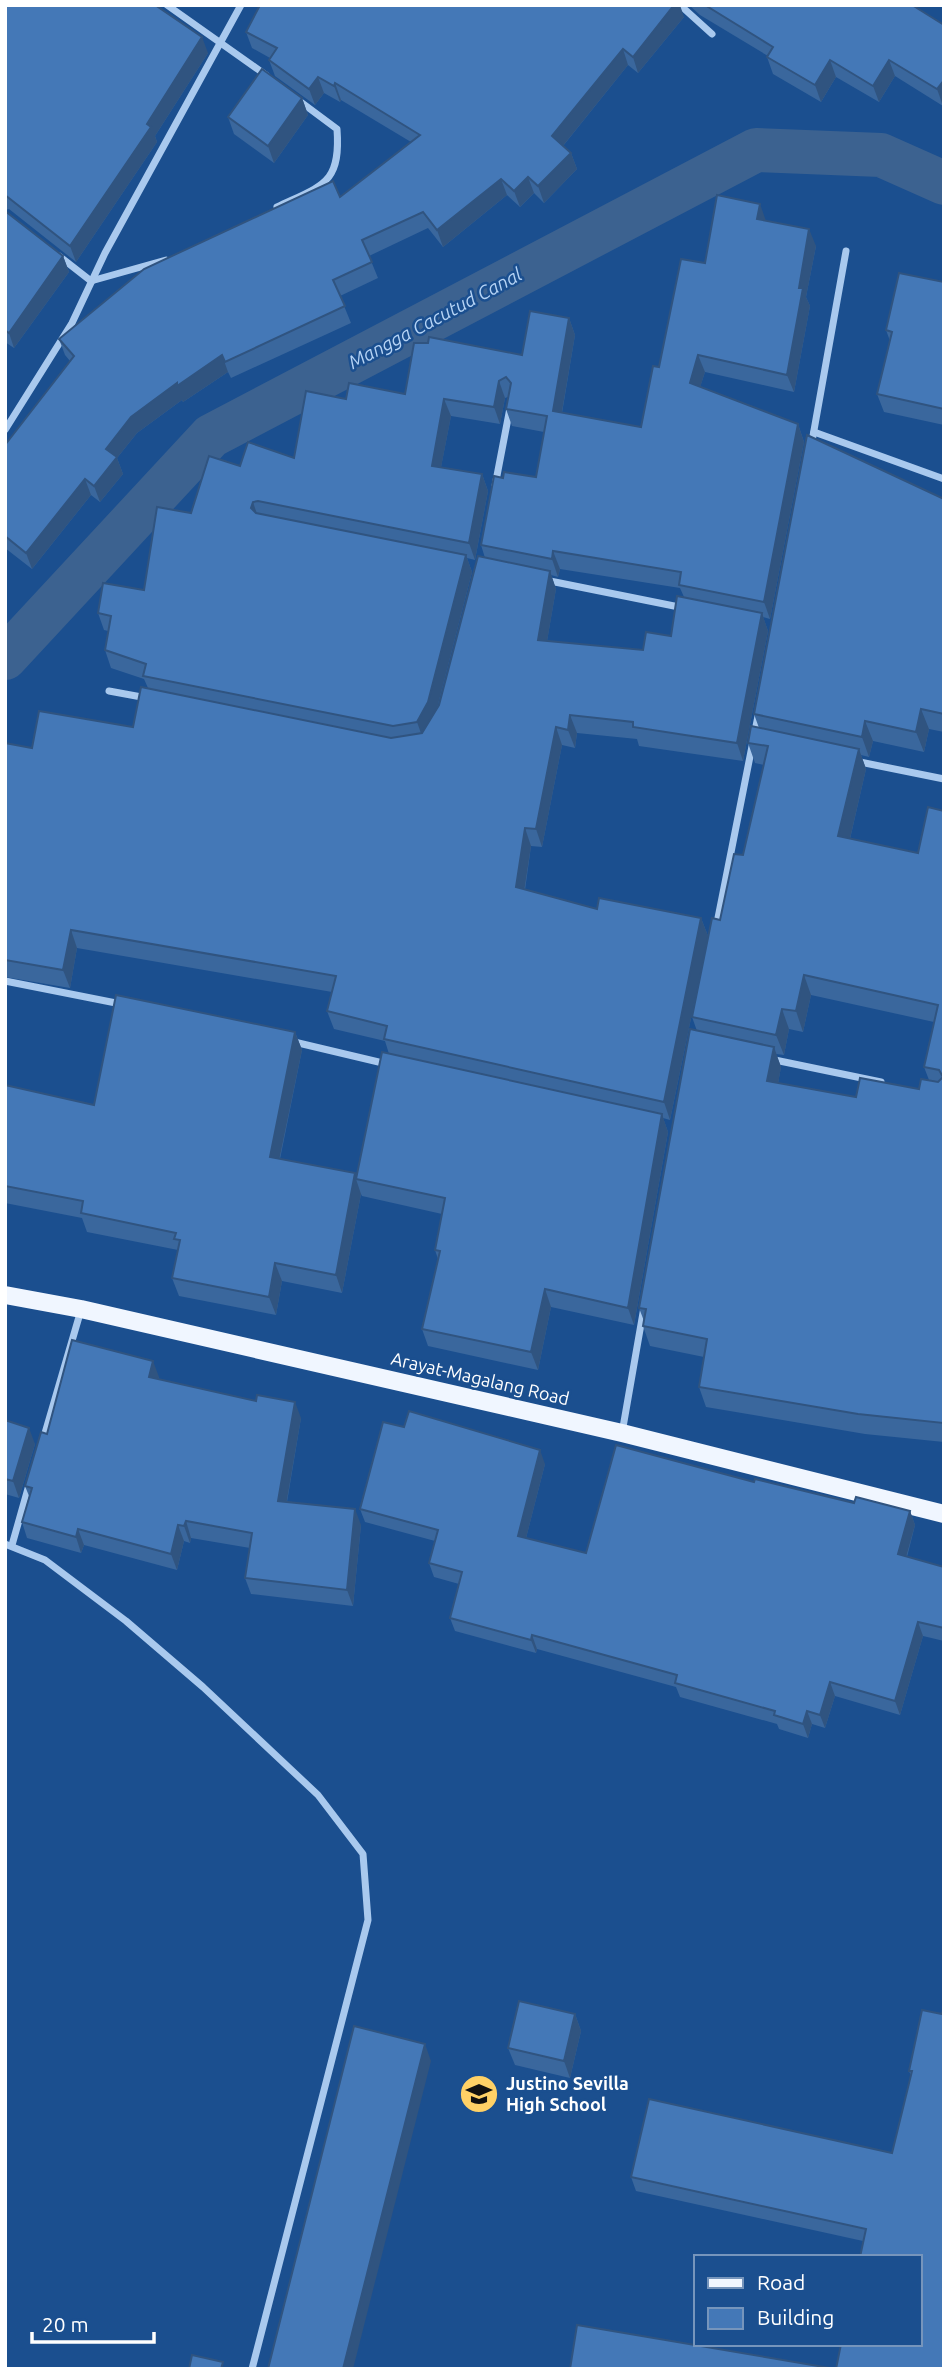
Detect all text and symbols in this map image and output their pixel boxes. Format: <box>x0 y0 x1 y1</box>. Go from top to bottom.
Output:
water label: Mangga Cacutud Canal <box>344 263 526 373</box>
street label: Arayat-Magalang Road <box>389 1348 571 1408</box>
school or university icon: Justino Sevilla High School <box>458 2073 500 2115</box>
place label: Justino Sevilla High School <box>506 2073 629 2114</box>
legend <box>694 2255 921 2346</box>
text: Road <box>757 2270 805 2294</box>
scale bar <box>32 2300 154 2344</box>
text: Building <box>757 2305 834 2329</box>
text: 20 m <box>42 2312 89 2336</box>

